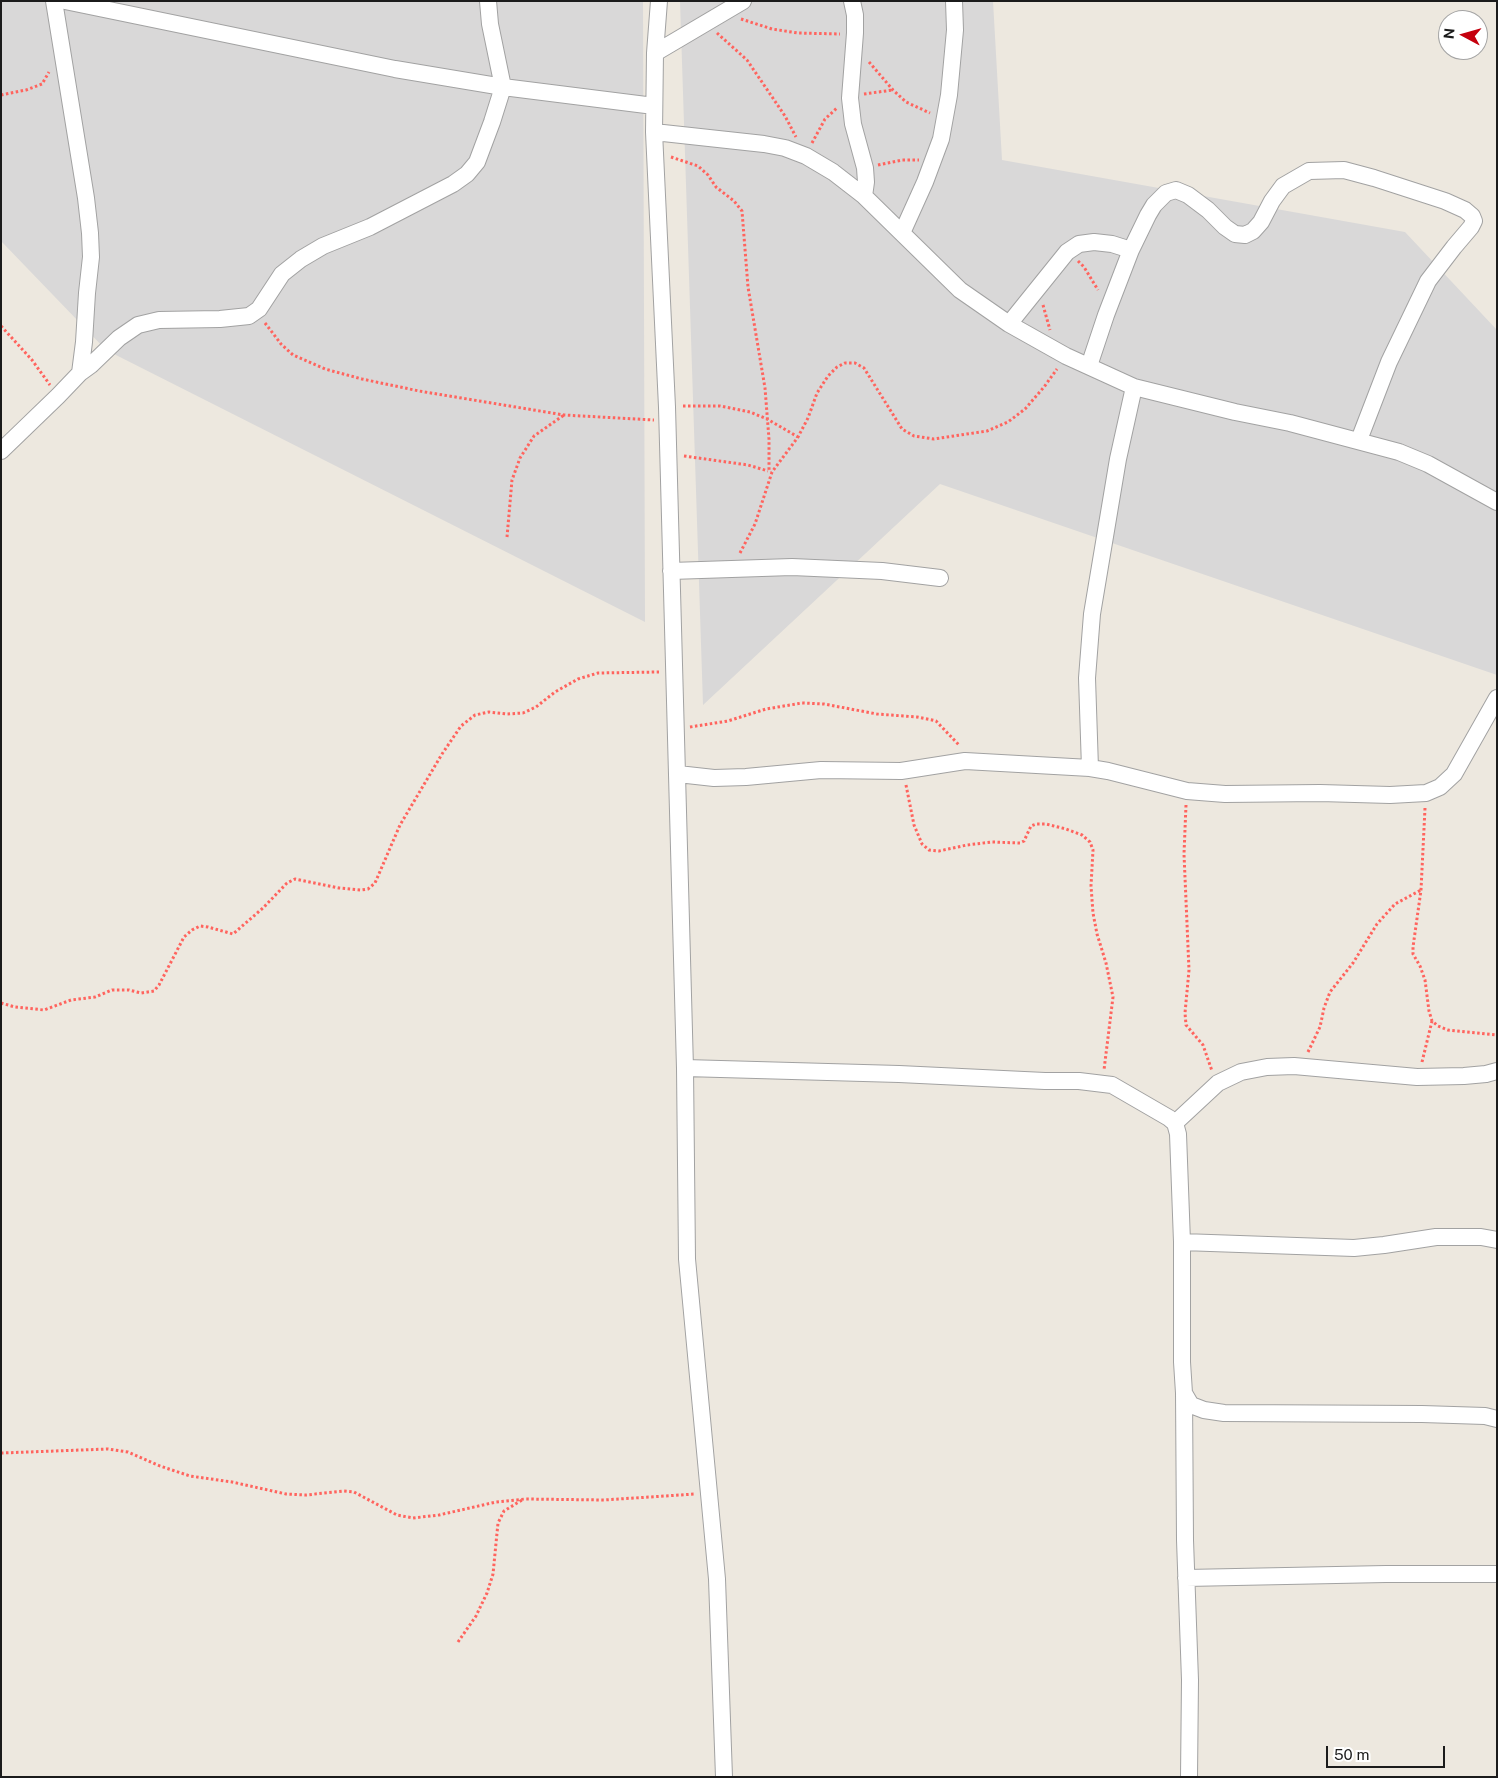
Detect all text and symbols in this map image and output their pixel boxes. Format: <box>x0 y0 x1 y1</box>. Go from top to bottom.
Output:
north arrow <box>1438 10 1488 60</box>
text: N <box>1441 27 1458 40</box>
scale bar <box>1328 1736 1447 1768</box>
text: 50 m <box>1334 1746 1369 1763</box>

